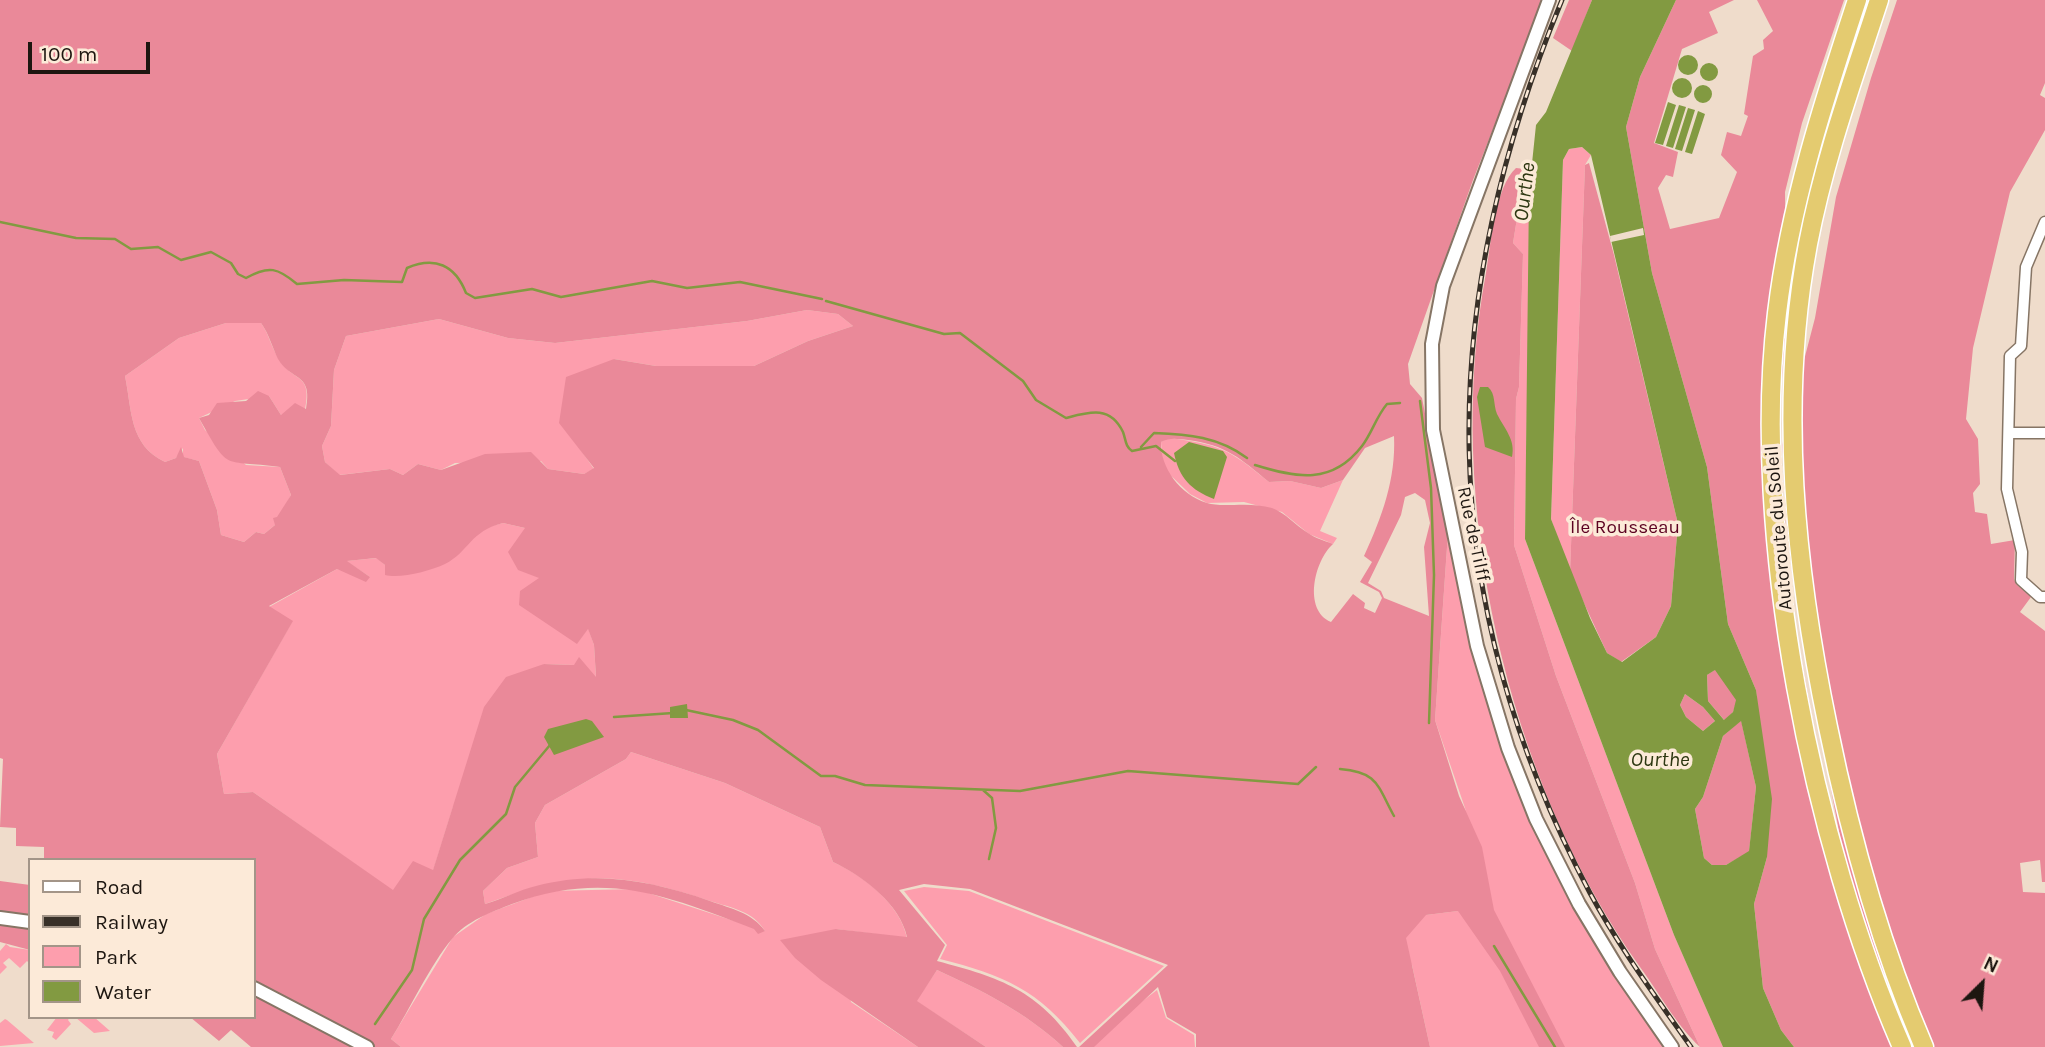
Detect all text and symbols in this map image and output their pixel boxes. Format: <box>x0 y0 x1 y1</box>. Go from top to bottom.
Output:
scale bar <box>32 28 154 72</box>
text: 100 m <box>41 42 98 66</box>
water label: Ourthe <box>1509 161 1541 223</box>
street label: Autoroute du Soleil <box>1760 445 1798 611</box>
street label: Rue de Tilff <box>1452 484 1494 584</box>
park label: Île Rousseau <box>1570 517 1680 539</box>
water label: Ourthe <box>1630 747 1690 773</box>
legend <box>28 858 256 1019</box>
text: Road <box>95 875 143 899</box>
text: Railway <box>95 910 168 934</box>
text: Park <box>95 945 138 969</box>
north arrow <box>1947 949 2017 1019</box>
text: N <box>1980 952 2002 978</box>
text: Water <box>95 980 151 1004</box>

